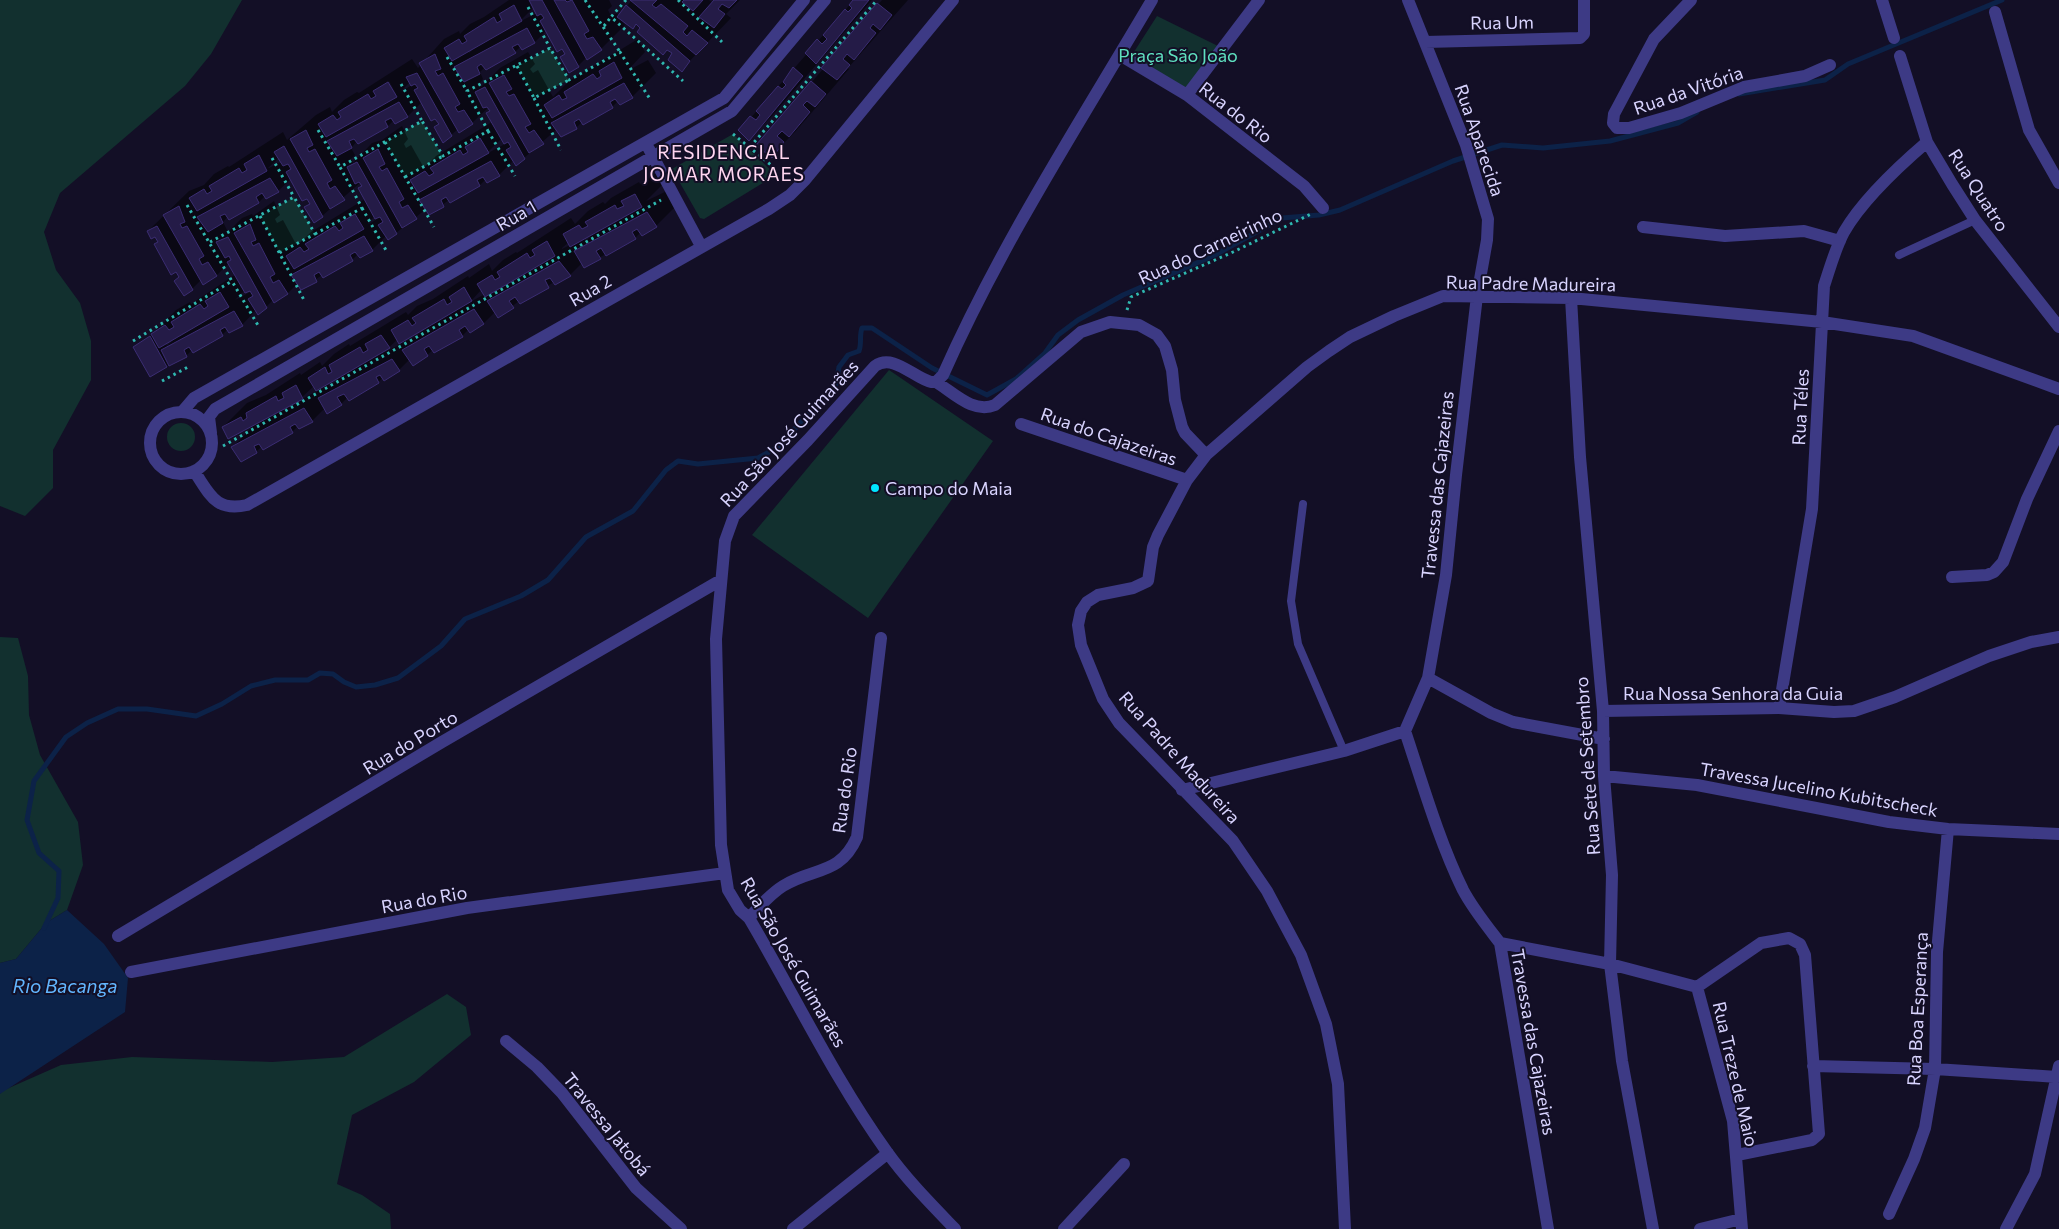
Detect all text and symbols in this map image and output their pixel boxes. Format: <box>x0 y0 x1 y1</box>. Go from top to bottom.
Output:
street label: Rua Um <box>1470 10 1534 34</box>
park label: Praça São João <box>1118 44 1238 66</box>
street label: Rua da Vitória <box>1630 61 1746 119</box>
street label: Rua do Rio <box>1195 77 1277 147</box>
street label: Rua Aparecida <box>1451 81 1509 199</box>
district label: RESIDENCIAL JOMAR MORAES <box>643 140 805 185</box>
street label: Rua Quatro <box>1944 145 2014 235</box>
street label: Rua 1 <box>492 195 540 235</box>
street label: Rua do Carneirinho <box>1135 203 1285 289</box>
street label: Rua 2 <box>565 269 615 311</box>
street label: Rua Padre Madureira <box>1446 271 1616 295</box>
street label: Rua São José Guimarães <box>715 355 863 511</box>
street label: Rua Téles <box>1787 368 1813 446</box>
street label: Travessa das Cajazeiras <box>1416 390 1458 580</box>
street label: Rua do Cajazeiras <box>1038 402 1180 470</box>
place label: Campo do Maia <box>885 477 1012 499</box>
marker: Campo do Maia <box>869 482 881 494</box>
street label: Rua Sete de Setembro <box>1570 676 1604 856</box>
street label: Rua Nossa Senhora da Guia <box>1623 682 1843 704</box>
street label: Rua Padre Madureira <box>1115 686 1245 828</box>
street label: Rua do Porto <box>359 705 461 779</box>
street label: Rua do Rio <box>827 745 861 835</box>
street label: Travessa Jucelino Kubitscheck <box>1698 757 1940 821</box>
street label: Rua São José Guimarães <box>736 873 852 1051</box>
street label: Rua do Rio <box>379 881 469 917</box>
street label: Rua Boa Esperança <box>1902 931 1932 1087</box>
street label: Travessa das Cajazeiras <box>1507 947 1561 1137</box>
water label: Rio Bacanga <box>12 974 118 997</box>
street label: Rua Treze de Maio <box>1709 999 1763 1149</box>
street label: Travessa Jatobá <box>559 1068 655 1180</box>

